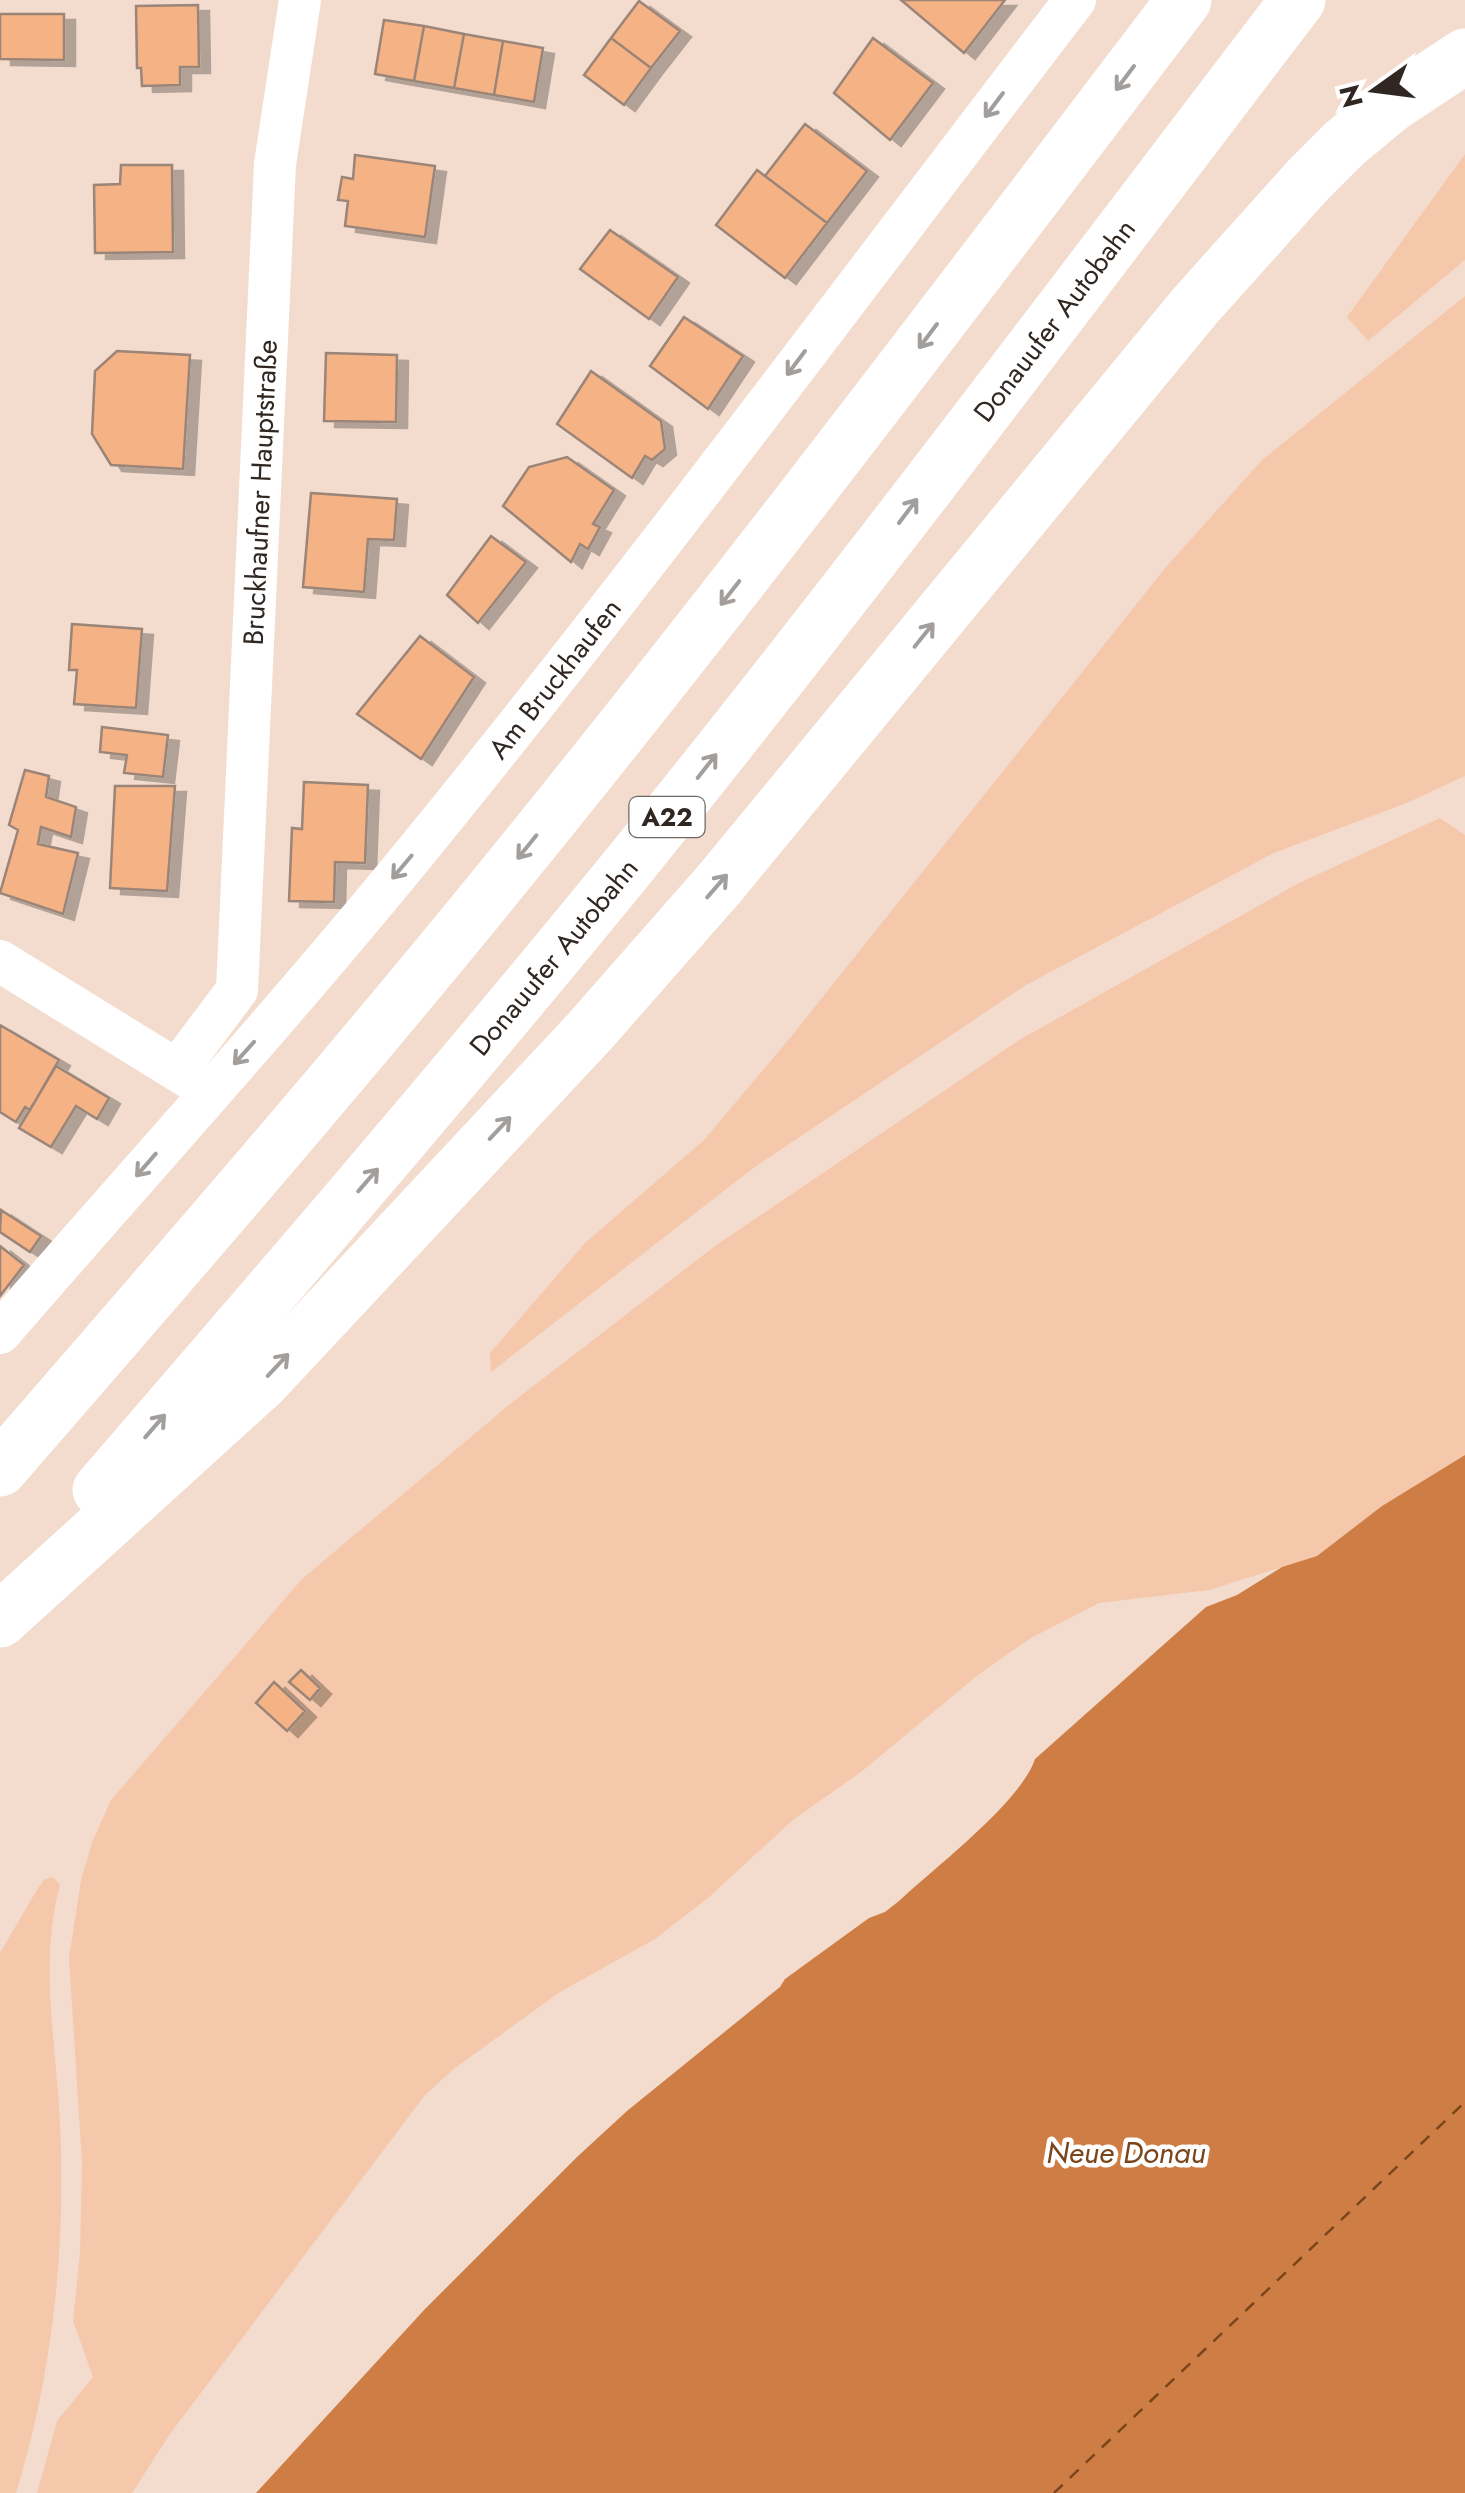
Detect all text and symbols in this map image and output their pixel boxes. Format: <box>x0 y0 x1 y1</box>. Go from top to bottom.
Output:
north arrow <box>1325 40 1425 140</box>
one-way arrow <box>1115 64 1137 90</box>
text: N <box>1329 80 1374 112</box>
one-way arrow <box>984 91 1005 118</box>
street label: Donauufer Autobahn <box>963 210 1145 430</box>
one-way arrow <box>918 322 939 349</box>
street label: Bruckhaufner Hauptstraße <box>232 339 287 646</box>
one-way arrow <box>786 349 807 376</box>
one-way arrow <box>897 498 918 525</box>
one-way arrow <box>719 579 740 606</box>
street label: Am Bruckhaufen <box>478 589 631 767</box>
one-way arrow <box>913 623 935 649</box>
one-way arrow <box>696 753 717 780</box>
road number: A22 <box>630 797 704 837</box>
one-way arrow <box>516 834 538 860</box>
street label: Donauufer Autobahn <box>459 849 648 1065</box>
one-way arrow <box>392 854 414 880</box>
one-way arrow <box>705 874 728 899</box>
one-way arrow <box>233 1040 255 1066</box>
one-way arrow <box>488 1116 511 1141</box>
one-way arrow <box>136 1151 158 1177</box>
one-way arrow <box>356 1167 378 1193</box>
one-way arrow <box>266 1354 290 1378</box>
one-way arrow <box>144 1413 166 1439</box>
water label: Neue Donau <box>1046 2131 1206 2174</box>

